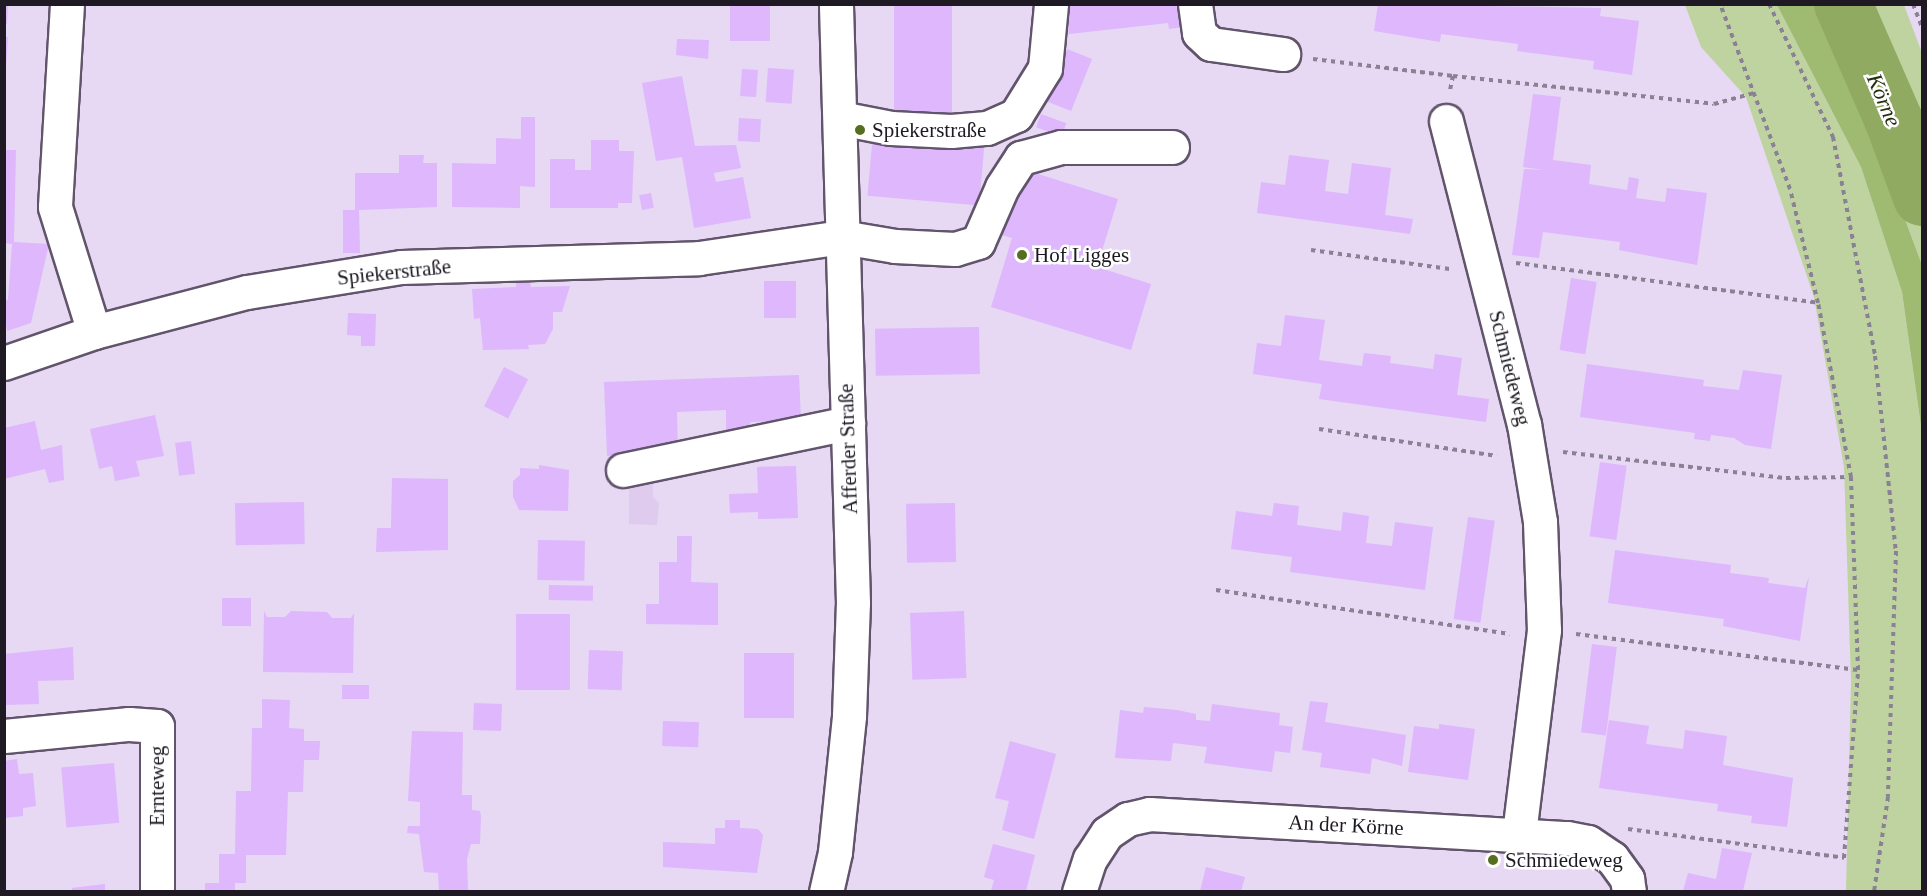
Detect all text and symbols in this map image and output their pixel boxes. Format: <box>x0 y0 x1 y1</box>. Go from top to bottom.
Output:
water label: Körne <box>1861 70 1907 130</box>
place label: Spiekerstraße <box>872 117 986 143</box>
marker: Spiekerstraße <box>853 123 867 137</box>
place label: Hof Ligges <box>1034 242 1129 268</box>
marker: Hof Ligges <box>1015 248 1029 262</box>
street label: Spiekerstraße <box>336 253 452 291</box>
street label: Schmiedeweg <box>1484 308 1536 428</box>
street label: Afferder Straße <box>833 383 863 515</box>
street label: Ernteweg <box>144 746 170 826</box>
street label: An der Körne <box>1288 809 1404 841</box>
place label: Schmiedeweg <box>1505 847 1623 873</box>
marker: Schmiedeweg <box>1486 853 1500 867</box>

